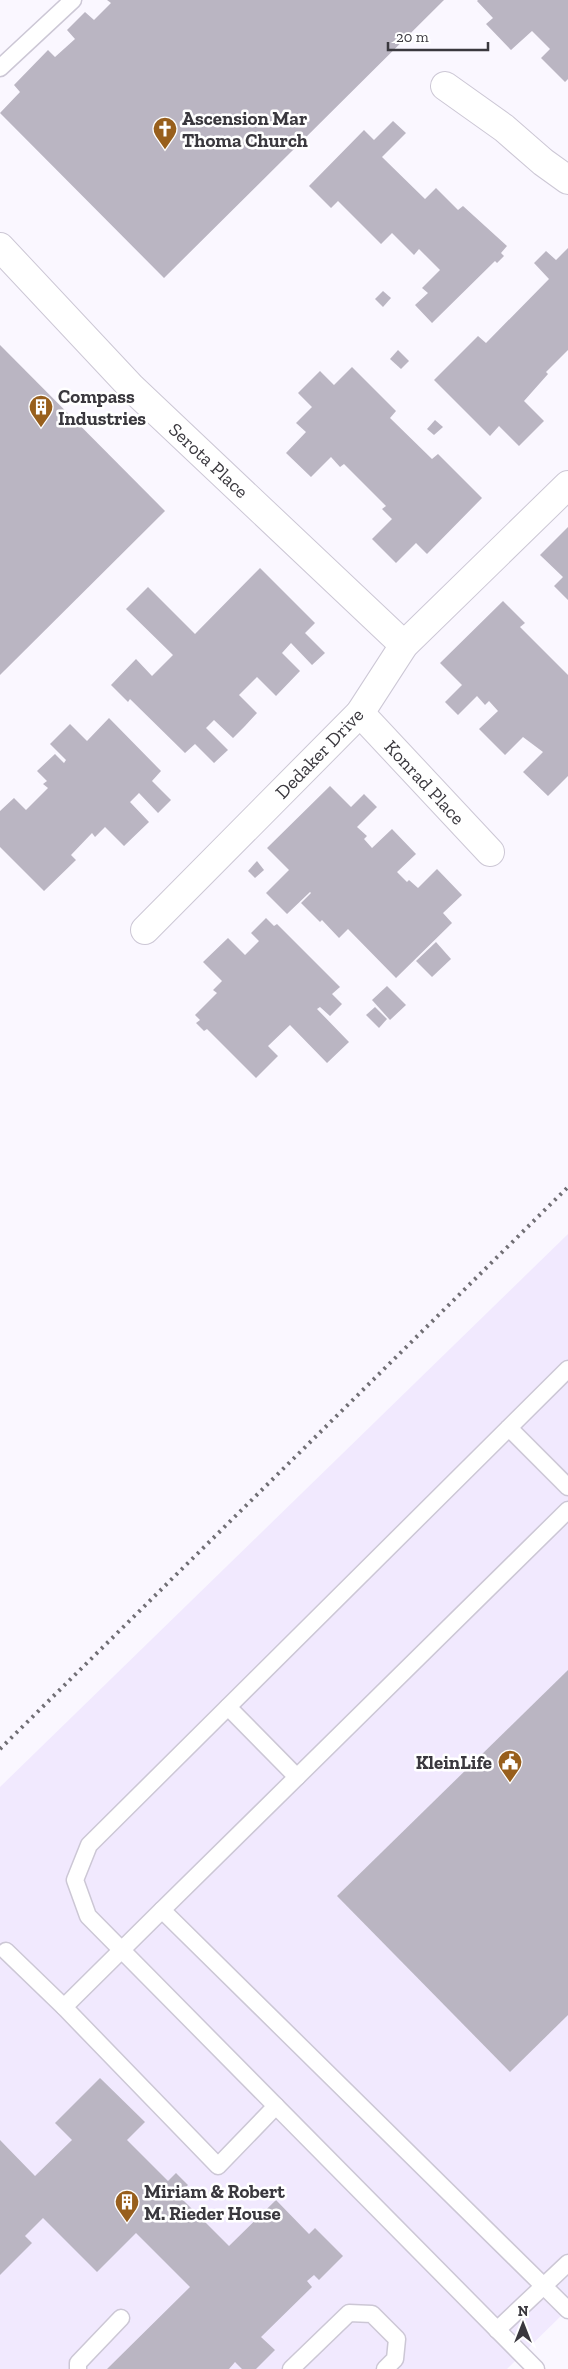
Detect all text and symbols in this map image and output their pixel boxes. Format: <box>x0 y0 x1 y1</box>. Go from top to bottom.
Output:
scale bar <box>388 20 488 52</box>
text: 20 m <box>396 28 429 46</box>
place label: Ascension Mar Thoma Church <box>182 107 308 152</box>
church icon: Ascension Mar Thoma Church <box>152 116 178 150</box>
place label: Compass Industries <box>58 385 146 430</box>
building icon: Compass Industries <box>28 394 54 428</box>
street label: Serota Place <box>164 418 253 503</box>
street label: Dedaker Drive <box>270 703 368 803</box>
street label: Konrad Place <box>380 735 470 829</box>
public building icon: KleinLife <box>497 1749 523 1783</box>
place label: KleinLife <box>416 1751 492 1774</box>
place label: Miriam & Robert M. Rieder House <box>144 2180 285 2225</box>
building icon: Miriam & Robert M. Rieder House <box>114 2189 140 2223</box>
north arrow <box>498 2299 548 2349</box>
text: N <box>518 2303 529 2320</box>

